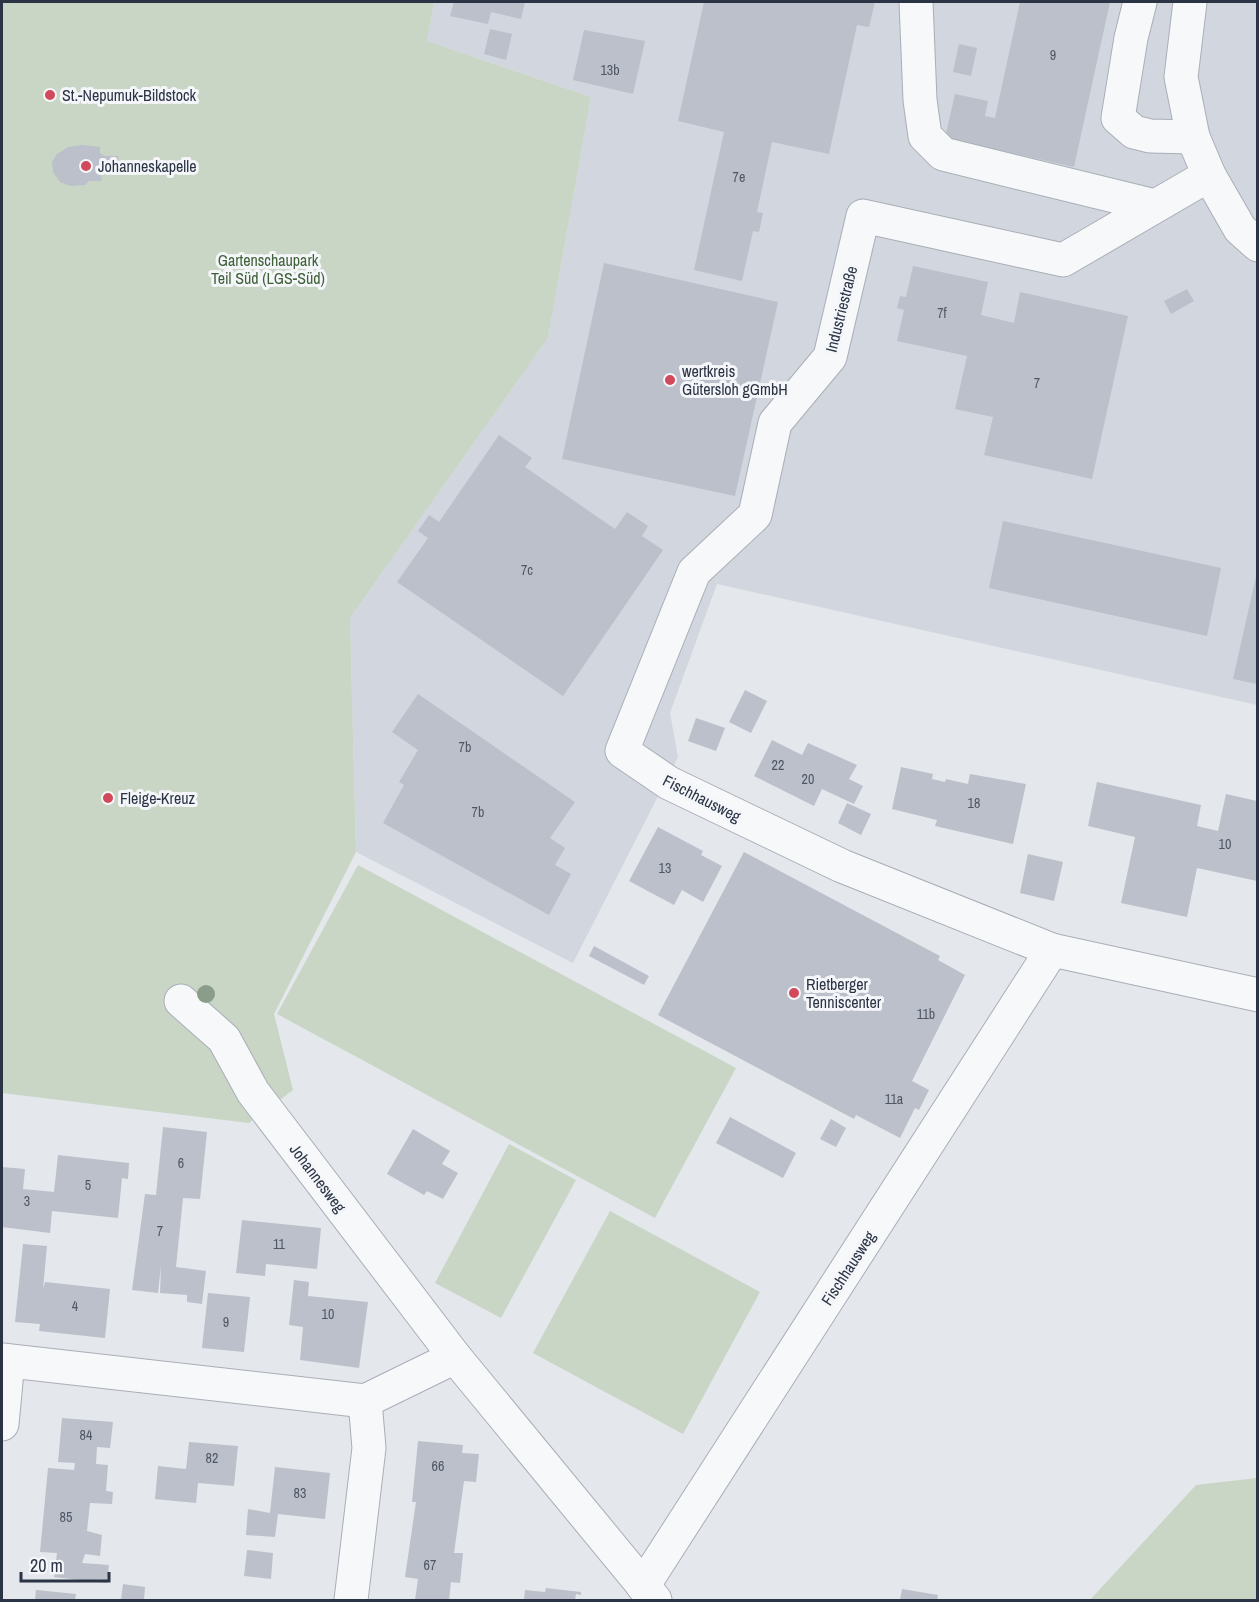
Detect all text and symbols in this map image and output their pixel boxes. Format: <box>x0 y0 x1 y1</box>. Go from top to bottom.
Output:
house number: 9 <box>1050 46 1056 64</box>
house number: 13b <box>600 61 620 79</box>
place label: St.-Nepumuk-Bildstock <box>62 84 197 106</box>
marker: St.-Nepumuk-Bildstock <box>43 88 57 102</box>
place label: Johanneskapelle <box>98 155 196 177</box>
marker: Johanneskapelle <box>79 159 93 173</box>
house number: 7e <box>733 168 745 186</box>
park label: Gartenschaupark Teil Süd (LGS-Süd) <box>211 249 325 289</box>
street label: Industriestraße <box>820 264 862 354</box>
house number: 7f <box>937 304 948 322</box>
place label: wertkreis Gütersloh gGmbH <box>682 360 788 400</box>
marker: wertkreis Gütersloh gGmbH <box>663 373 677 387</box>
house number: 7 <box>1034 374 1040 392</box>
house number: 7c <box>521 561 533 579</box>
house number: 7b <box>459 738 471 756</box>
house number: 22 <box>772 756 784 774</box>
street label: Fischhausweg <box>659 769 745 827</box>
house number: 20 <box>802 770 814 788</box>
place label: Fleige-Kreuz <box>120 787 196 809</box>
marker: Fleige-Kreuz <box>101 791 115 805</box>
house number: 18 <box>968 794 980 812</box>
house number: 7b <box>472 803 484 821</box>
house number: 10 <box>1219 835 1231 853</box>
house number: 13 <box>659 859 671 877</box>
place label: Rietberger Tenniscenter <box>806 973 882 1013</box>
marker: Rietberger Tenniscenter <box>787 986 801 1000</box>
house number: 11b <box>917 1005 935 1023</box>
house number: 11a <box>885 1090 904 1108</box>
street label: Johannesweg <box>285 1139 352 1218</box>
house number: 6 <box>178 1154 184 1172</box>
house number: 5 <box>85 1176 91 1194</box>
house number: 3 <box>24 1192 30 1210</box>
house number: 7 <box>157 1222 163 1240</box>
street label: Fischhausweg <box>816 1226 881 1309</box>
house number: 11 <box>273 1235 286 1253</box>
house number: 4 <box>72 1297 79 1315</box>
house number: 10 <box>322 1305 334 1323</box>
house number: 9 <box>223 1313 229 1331</box>
house number: 84 <box>80 1426 93 1444</box>
house number: 82 <box>206 1449 218 1467</box>
house number: 66 <box>432 1457 444 1475</box>
house number: 83 <box>294 1484 306 1502</box>
house number: 85 <box>60 1508 72 1526</box>
scale bar <box>21 1545 110 1583</box>
text: 20 m <box>30 1553 63 1578</box>
house number: 67 <box>424 1556 436 1574</box>

